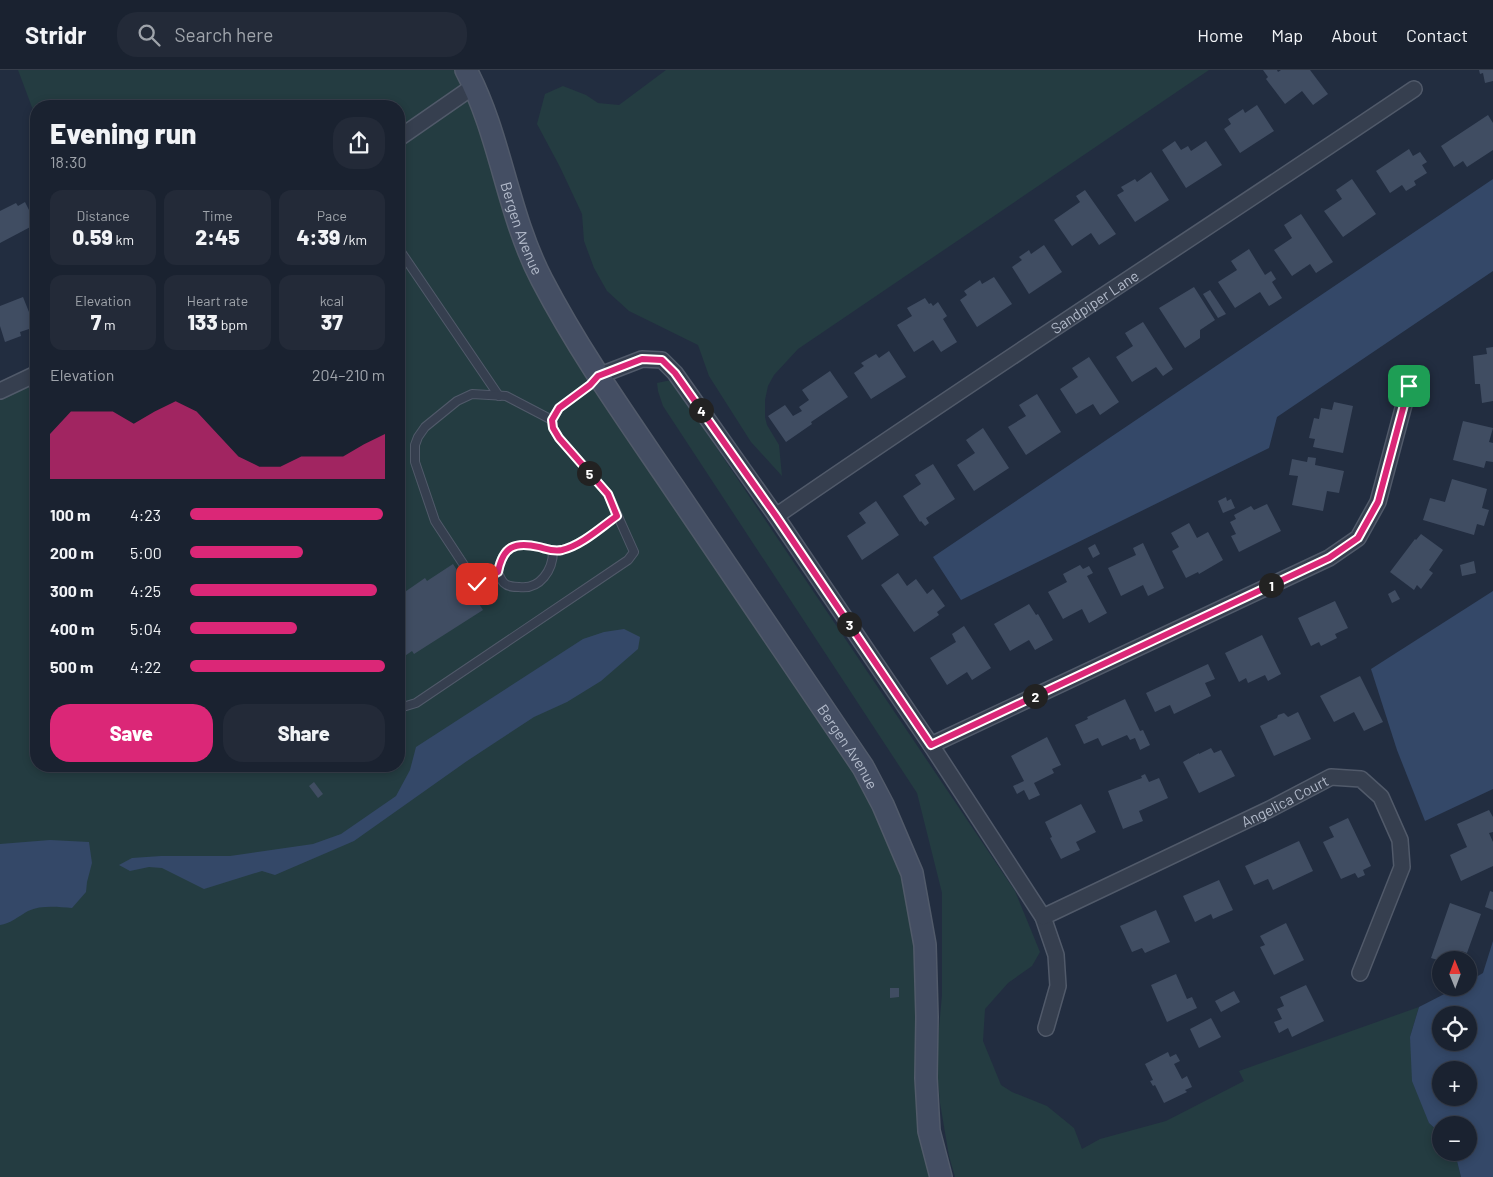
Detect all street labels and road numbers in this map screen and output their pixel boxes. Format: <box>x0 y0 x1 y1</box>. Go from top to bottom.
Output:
street label: Bergen Avenue <box>497 180 547 278</box>
street label: Sandpiper Lane <box>1047 266 1142 337</box>
street label: Bergen Avenue <box>814 701 882 792</box>
street label: Angelica Court <box>1238 771 1331 830</box>

